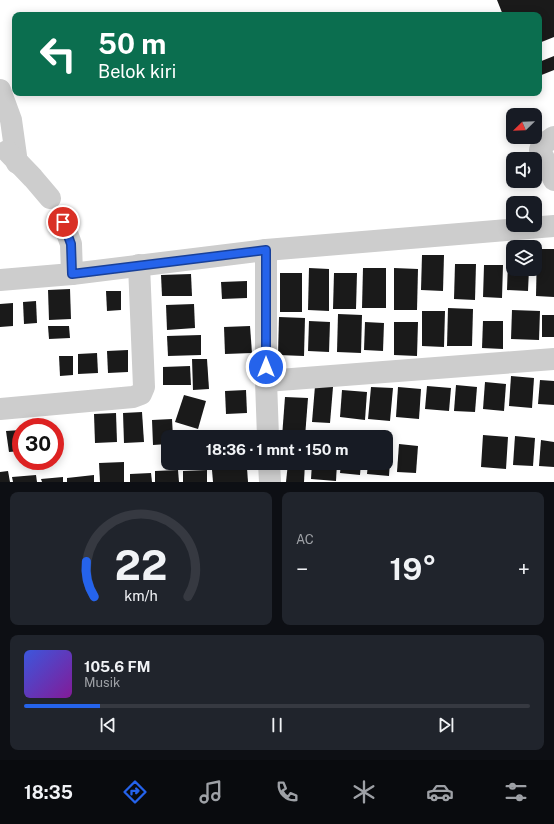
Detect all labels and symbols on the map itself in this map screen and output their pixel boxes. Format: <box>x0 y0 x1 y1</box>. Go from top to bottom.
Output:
north arrow <box>506 108 542 144</box>
pin <box>46 205 80 239</box>
position arrow <box>245 346 287 388</box>
speed limit sign: 30 <box>12 418 64 470</box>

